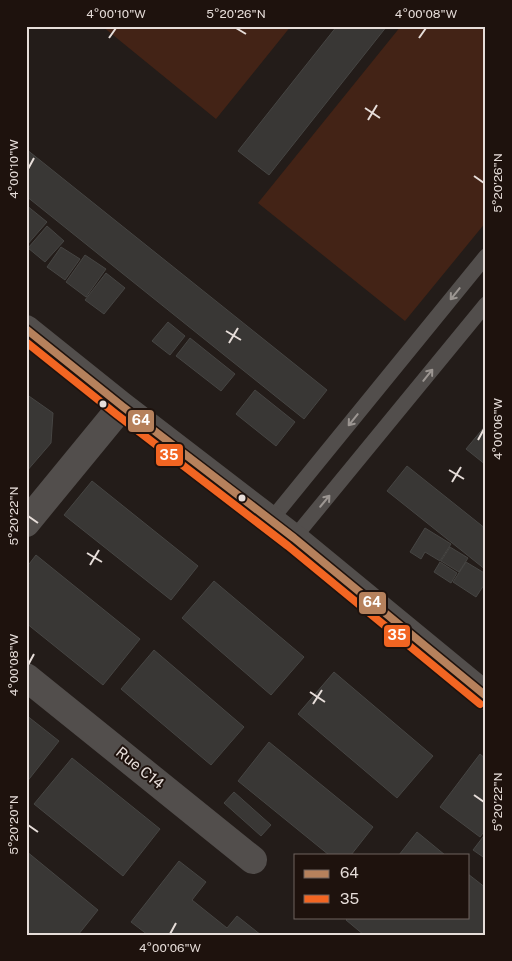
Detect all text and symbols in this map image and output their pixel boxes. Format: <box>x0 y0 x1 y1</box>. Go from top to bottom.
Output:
text: 4°00'10"W <box>86 7 146 21</box>
text: 5°20'26"N <box>206 7 266 21</box>
text: 4°00'08"W <box>395 7 458 21</box>
text: 4°00'10"W <box>7 139 21 199</box>
text: 5°20'26"N <box>491 153 505 213</box>
one-way arrow <box>450 287 461 300</box>
one-way arrow <box>423 369 434 382</box>
text: 4°00'06"W <box>491 397 505 460</box>
unlabelled marker <box>98 399 108 409</box>
line badge: 64 <box>127 409 155 433</box>
text: 64 <box>132 412 150 428</box>
one-way arrow <box>347 414 358 427</box>
line badge: 35 <box>155 443 184 467</box>
text: 35 <box>160 447 178 463</box>
text: 5°20'22"N <box>7 486 21 546</box>
unlabelled marker <box>237 493 247 503</box>
one-way arrow <box>320 494 331 507</box>
line badge: 64 <box>358 591 387 615</box>
text: 64 <box>363 594 381 610</box>
line badge: 35 <box>383 624 411 648</box>
text: 35 <box>388 627 406 643</box>
text: 4°00'08"W <box>7 633 21 696</box>
street label: Rue C14 <box>113 743 168 792</box>
text: 5°20'22"N <box>491 772 505 832</box>
text: 5°20'20"N <box>7 795 21 855</box>
legend <box>294 854 470 918</box>
text: 64 <box>340 864 359 881</box>
text: 35 <box>340 890 359 907</box>
text: 4°00'06"W <box>139 941 202 955</box>

